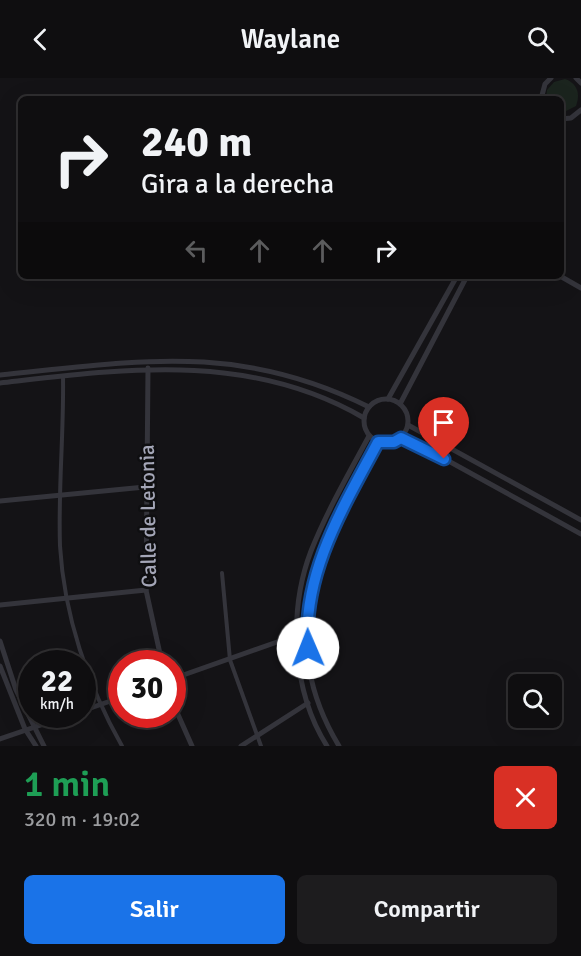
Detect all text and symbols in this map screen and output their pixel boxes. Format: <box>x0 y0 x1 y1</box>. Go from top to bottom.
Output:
icon: back <box>24 23 57 56</box>
text: Waylane <box>241 23 340 56</box>
icon: search <box>524 23 557 56</box>
text: 240 m <box>141 117 252 168</box>
icon: right <box>42 120 120 198</box>
text: Gira a la derecha <box>141 168 334 201</box>
icon: left <box>180 234 213 267</box>
icon: ahead <box>243 234 276 267</box>
icon: ahead <box>306 234 339 267</box>
icon: right <box>369 234 402 267</box>
pin <box>418 397 469 459</box>
icon: arrive <box>427 406 460 439</box>
street label: Calle de Letonia <box>134 444 162 588</box>
position arrow <box>276 616 340 680</box>
speed limit sign: 30 <box>108 650 186 728</box>
text: 22 <box>41 663 73 700</box>
map controls <box>508 674 562 728</box>
button: search <box>508 674 562 728</box>
text: km/h <box>40 695 74 713</box>
text: 1 min <box>24 762 110 807</box>
button: close <box>494 766 557 829</box>
text: 320 m · 19:02 <box>24 807 140 832</box>
button: Salir <box>24 875 285 944</box>
button: Compartir <box>297 875 557 944</box>

